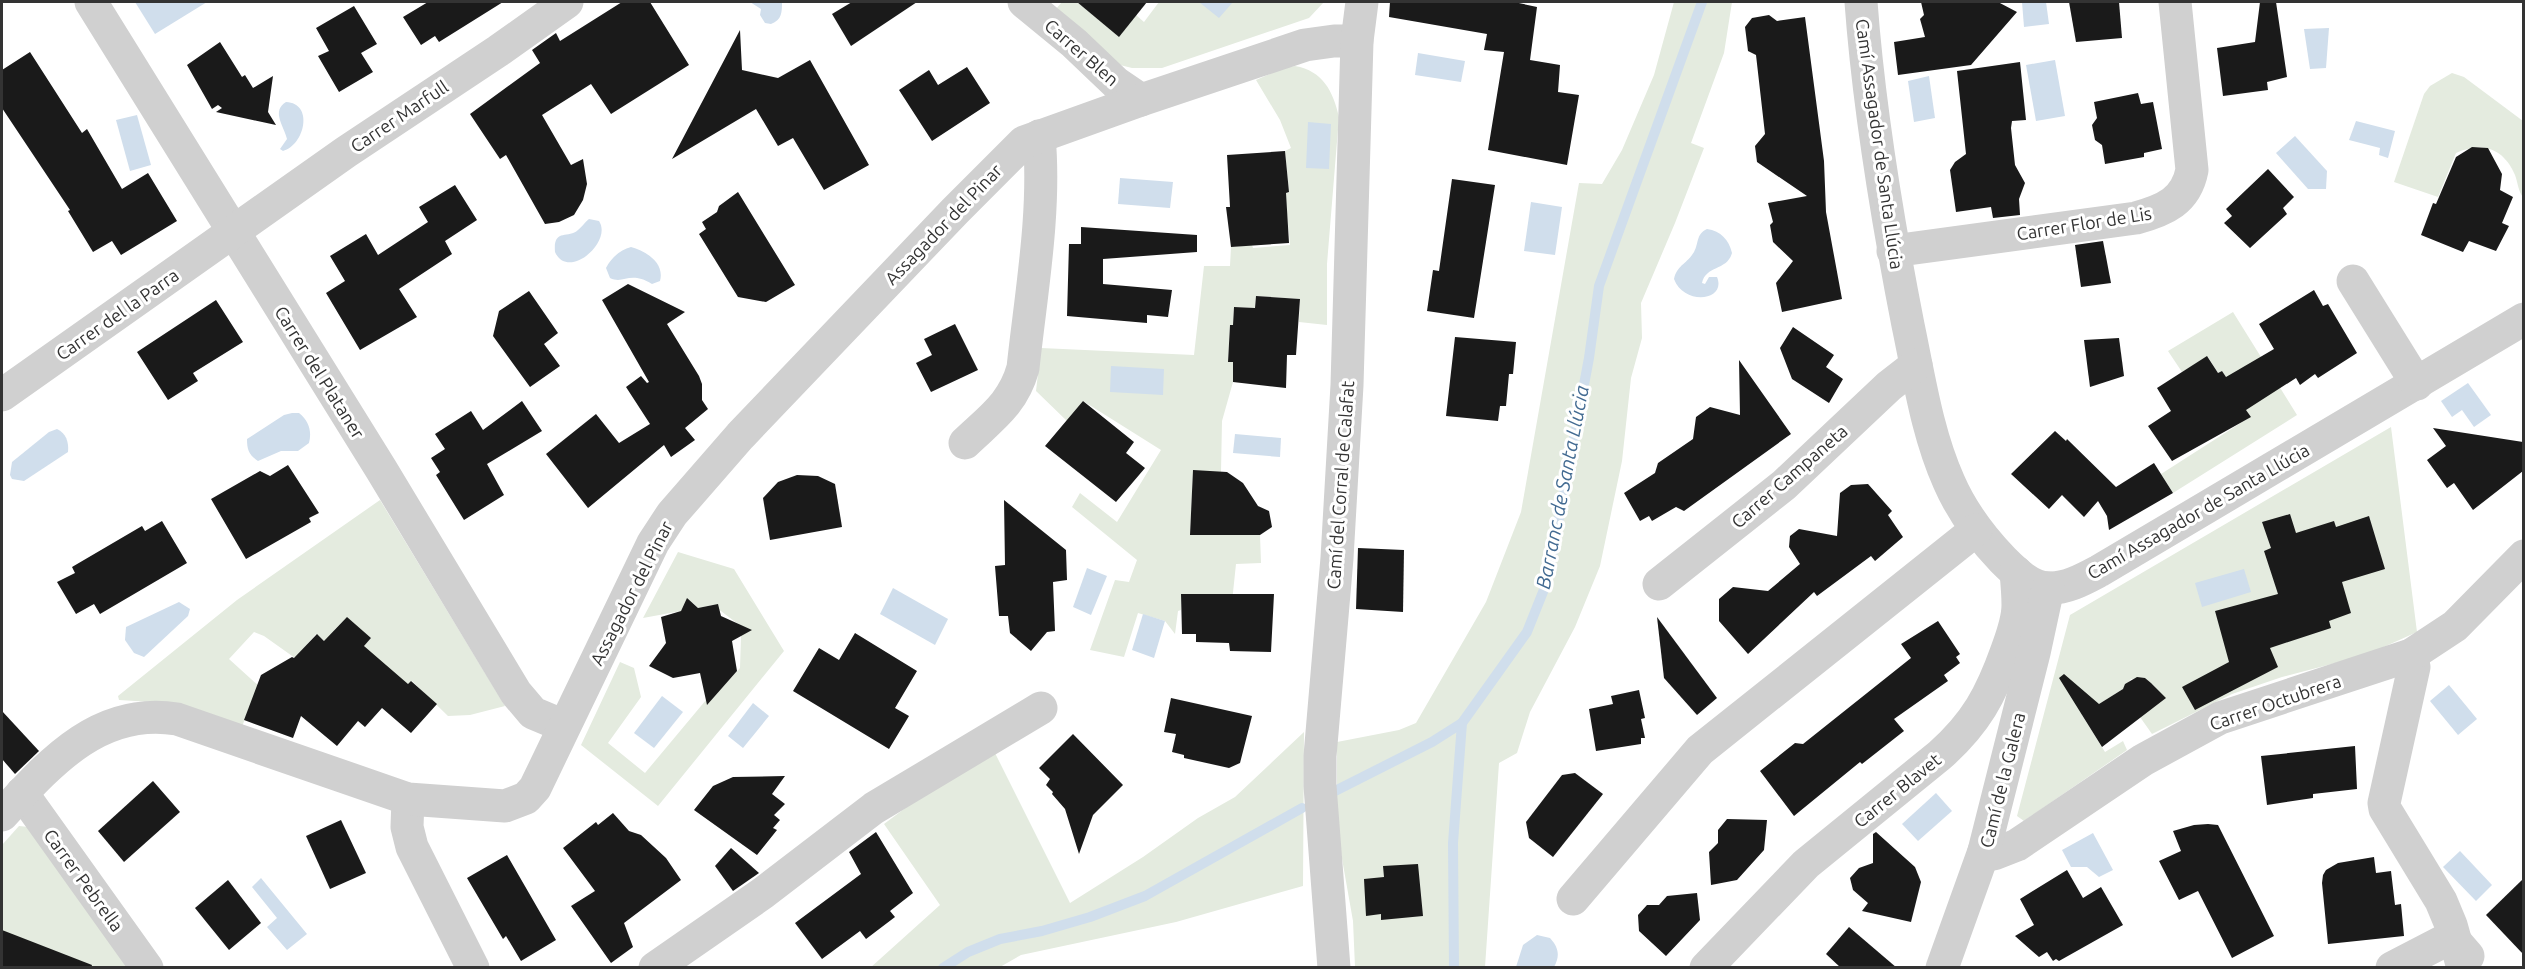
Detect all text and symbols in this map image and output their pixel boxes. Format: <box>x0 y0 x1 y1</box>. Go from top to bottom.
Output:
street label: Carrer Blen <box>1041 15 1123 89</box>
street label: Camí Assagador de Santa Llúcia <box>1852 17 1908 271</box>
street label: Carrer Marfull <box>347 76 452 156</box>
street label: Assagador del Pinar <box>881 160 1006 288</box>
street label: Carrer Flor de Lis <box>2015 202 2153 244</box>
street label: Carrer del la Parra <box>52 264 182 364</box>
street label: Carrer del Plataner <box>271 302 369 442</box>
street label: Camí del Corral de Calafat <box>1323 380 1357 590</box>
water label: Barranc de Santa Llúcia <box>1531 383 1593 591</box>
street label: Carrer Campaneta <box>1727 420 1851 532</box>
street label: Camí Assagador de Santa Llúcia <box>2083 439 2313 583</box>
street label: Assagador del Pinar <box>586 517 676 668</box>
street label: Carrer Octubrera <box>2207 670 2343 734</box>
street label: Camí de la Galera <box>1975 710 2029 850</box>
street label: Carrer Blavet <box>1850 749 1944 831</box>
street label: Carrer Pebrella <box>40 825 128 935</box>

